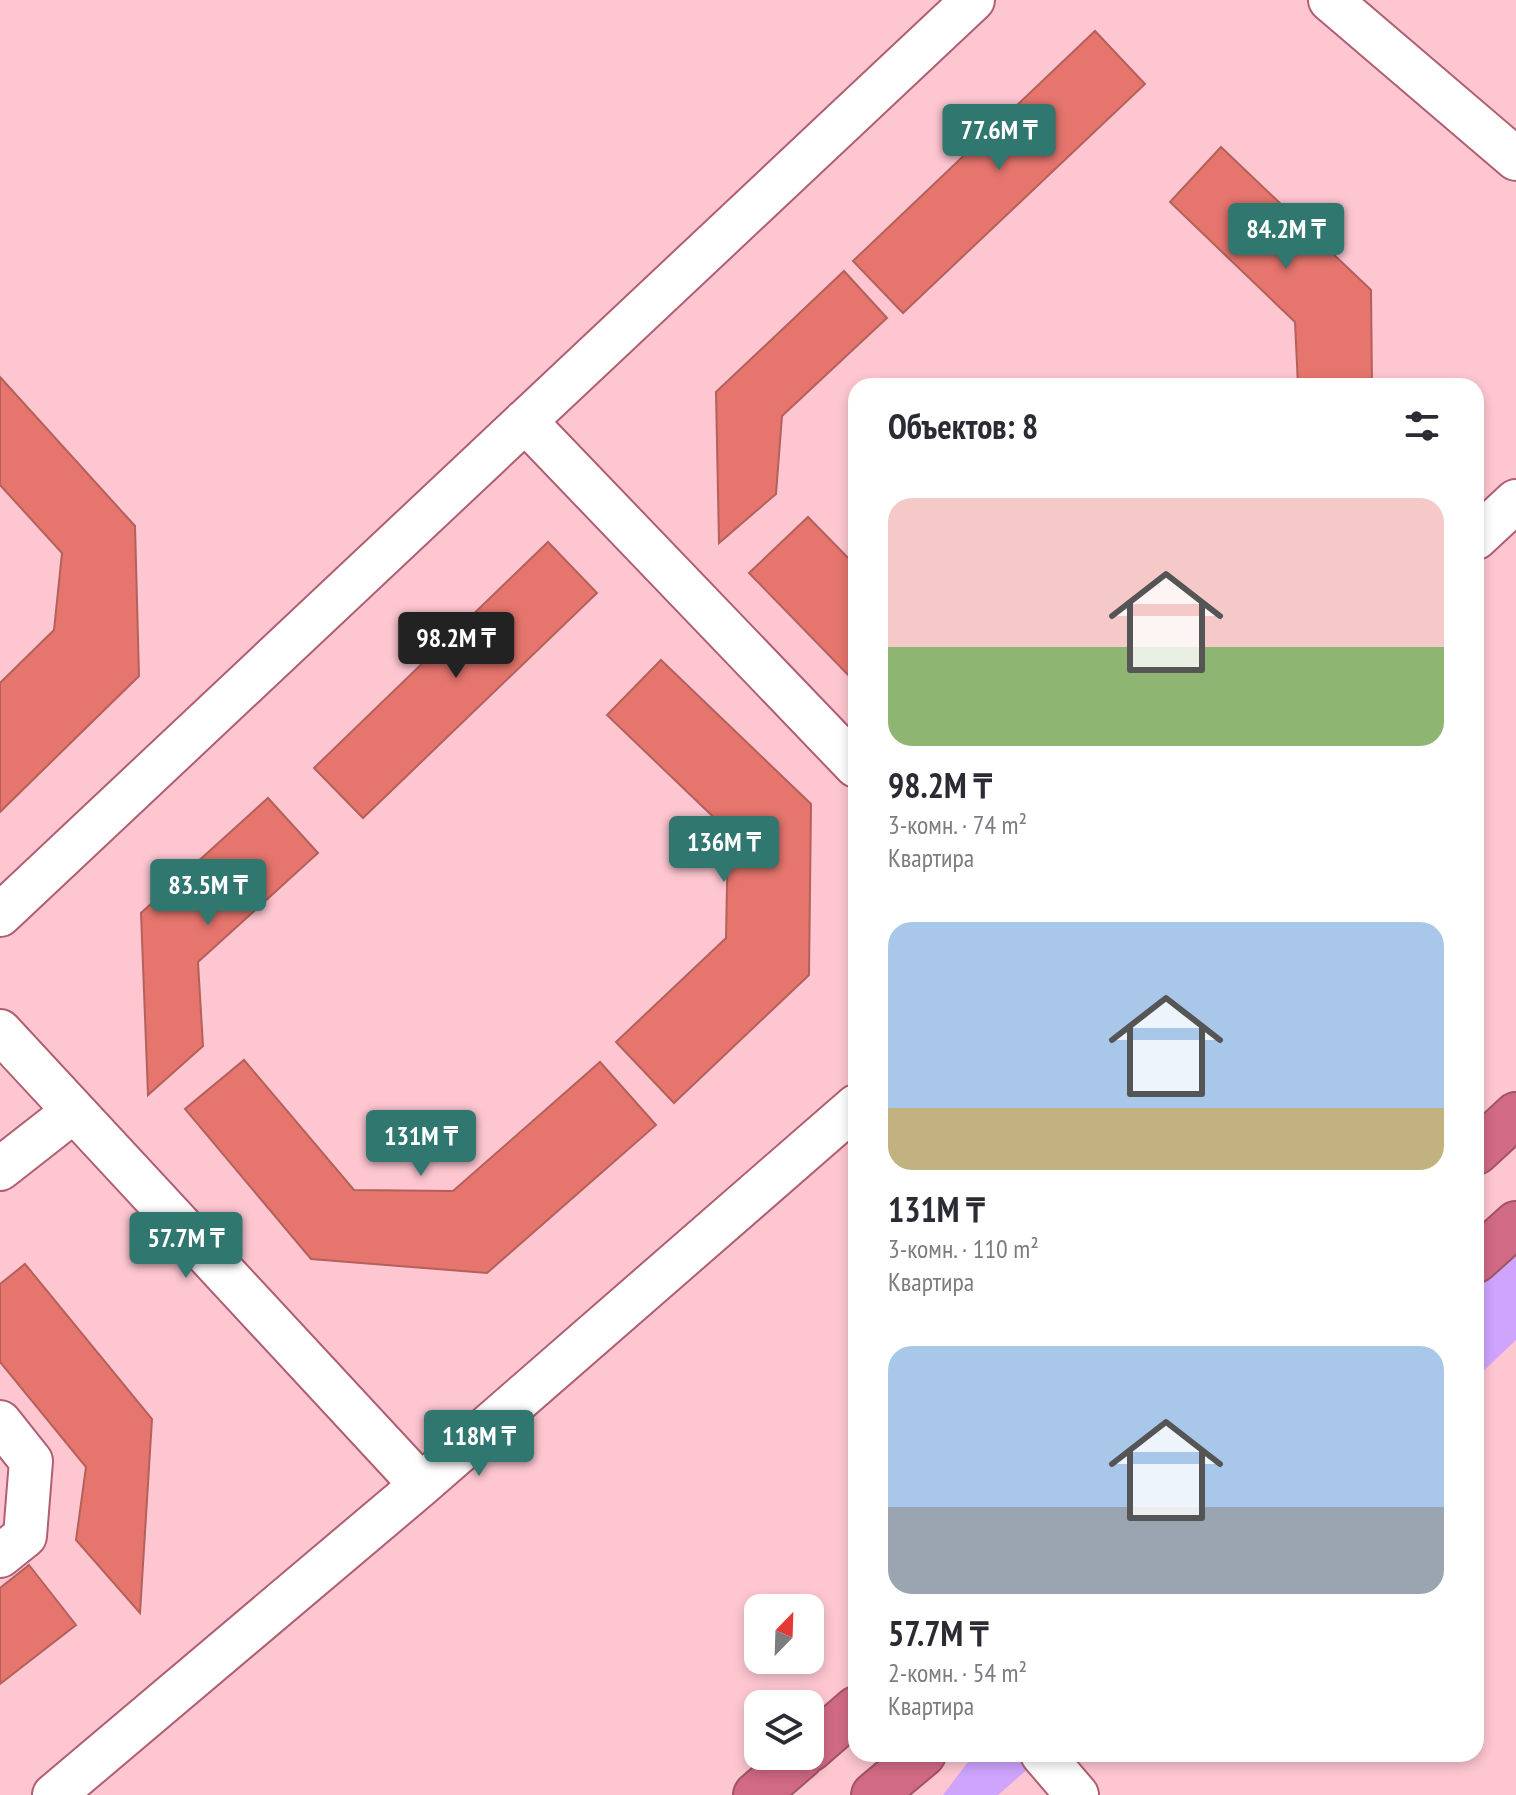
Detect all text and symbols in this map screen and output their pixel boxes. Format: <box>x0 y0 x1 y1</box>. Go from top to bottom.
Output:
pin: 77.6M ₸ <box>925 104 1073 172</box>
text: 77.6M ₸ <box>961 113 1038 146</box>
pin: 84.2M ₸ <box>1212 203 1360 271</box>
text: 84.2M ₸ <box>1246 212 1326 245</box>
text: Объектов: 8 <box>888 404 1038 448</box>
icon: filters <box>1400 404 1444 448</box>
icon: home <box>1094 550 1238 694</box>
pin: 98.2M ₸ <box>382 612 530 680</box>
text: 98.2M ₸ <box>416 621 496 654</box>
text: 98.2M ₸ <box>888 763 992 807</box>
text: 3-комн. · 74 m² <box>888 808 1027 841</box>
pin: 136M ₸ <box>659 816 789 884</box>
text: 136M ₸ <box>687 825 761 858</box>
text: Квартира <box>888 841 974 874</box>
pin: 83.5M ₸ <box>134 859 282 927</box>
text: 83.5M ₸ <box>168 868 248 901</box>
icon: home <box>1094 974 1238 1118</box>
pin: 131M ₸ <box>356 1110 486 1178</box>
text: 131M ₸ <box>384 1119 458 1152</box>
text: 131M ₸ <box>888 1187 985 1231</box>
pin: 57.7M ₸ <box>112 1212 260 1280</box>
text: 57.7M ₸ <box>148 1221 225 1254</box>
text: 3-комн. · 110 m² <box>888 1232 1039 1265</box>
text: Квартира <box>888 1265 974 1298</box>
icon: home <box>1094 1398 1238 1542</box>
pin: 118M ₸ <box>414 1410 544 1478</box>
text: 118M ₸ <box>442 1419 516 1452</box>
north arrow <box>744 1594 824 1674</box>
map controls <box>744 1594 824 1770</box>
text: 57.7M ₸ <box>888 1611 989 1655</box>
text: 2-комн. · 54 m² <box>888 1656 1027 1689</box>
text: Квартира <box>888 1689 974 1722</box>
button: layers <box>744 1690 824 1770</box>

